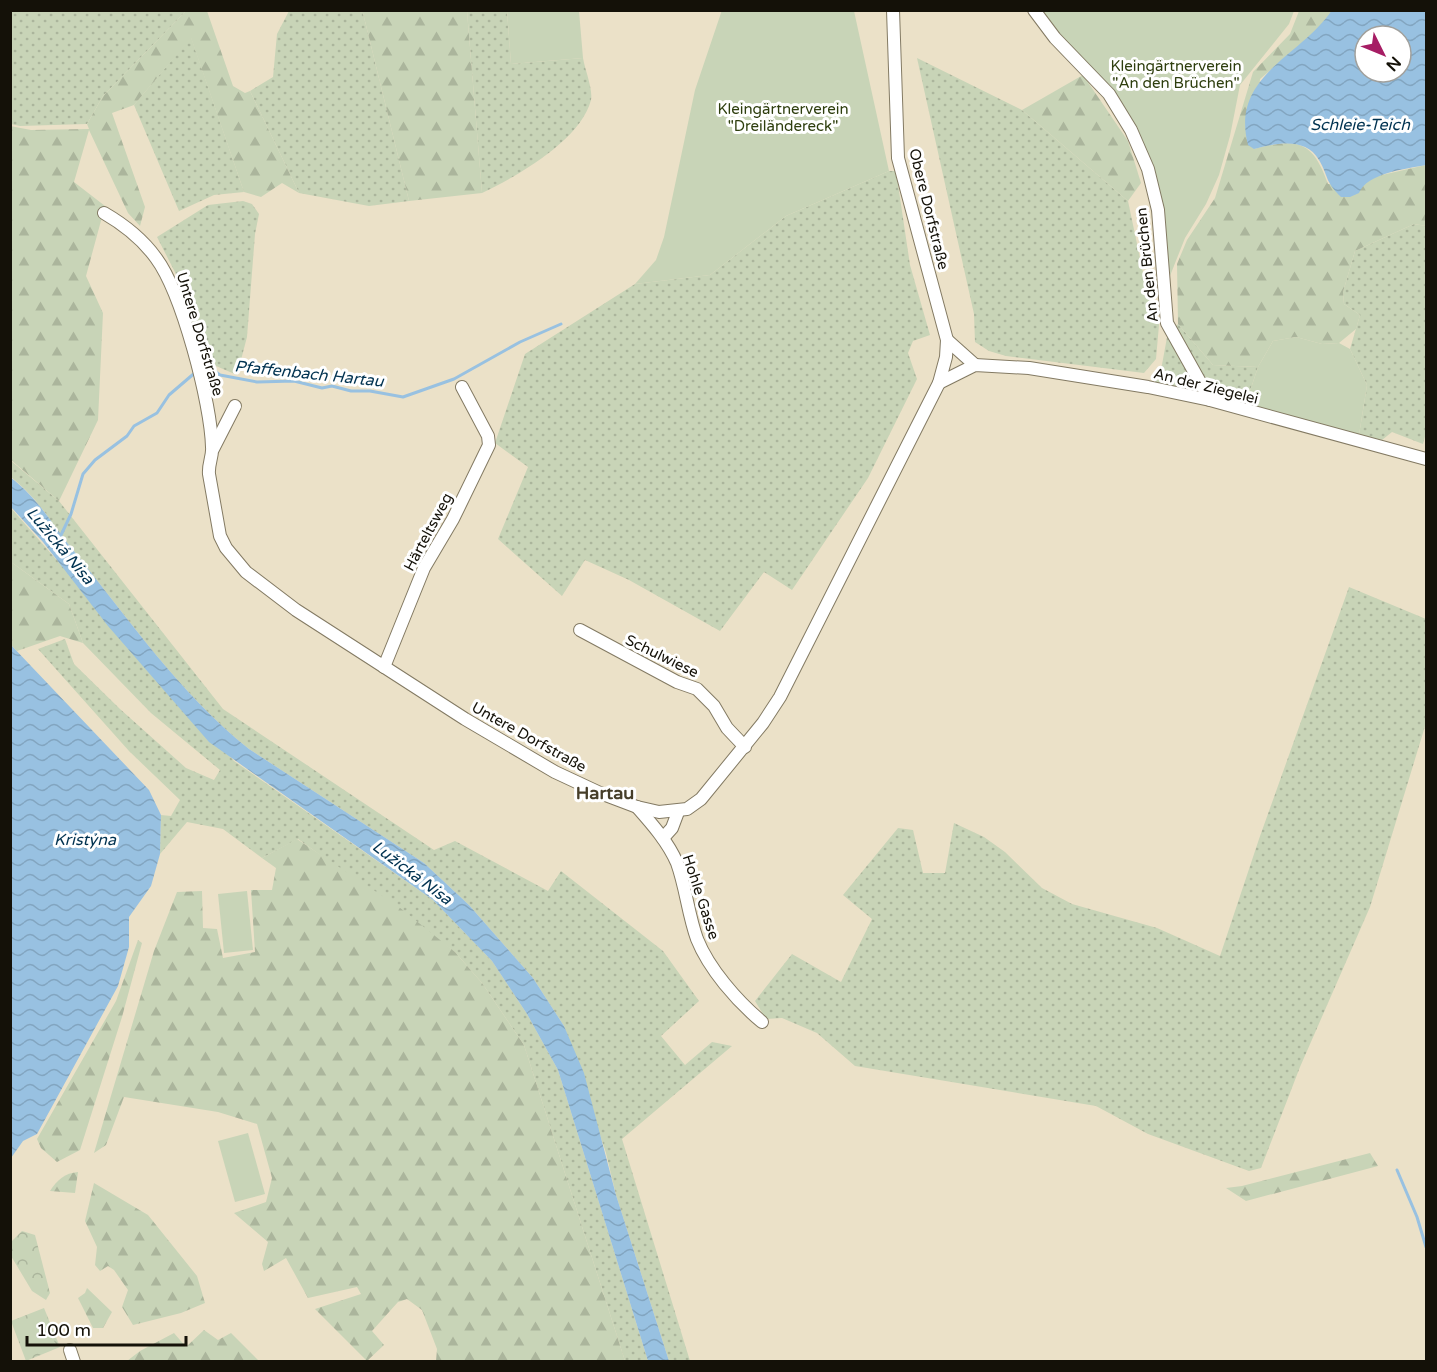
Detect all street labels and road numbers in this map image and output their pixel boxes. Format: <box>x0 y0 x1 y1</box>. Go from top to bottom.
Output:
street label: Obere Dorfstraße <box>905 147 953 271</box>
street label: An den Brüchen <box>1132 207 1162 323</box>
street label: Untere Dorfstraße <box>173 270 227 398</box>
street label: An der Ziegelei <box>1152 364 1260 408</box>
street label: Härteltsweg <box>400 490 456 574</box>
street label: Schulwiese <box>623 631 701 681</box>
street label: Untere Dorfstraße <box>469 698 589 776</box>
street label: Hohle Gasse <box>679 852 723 942</box>

